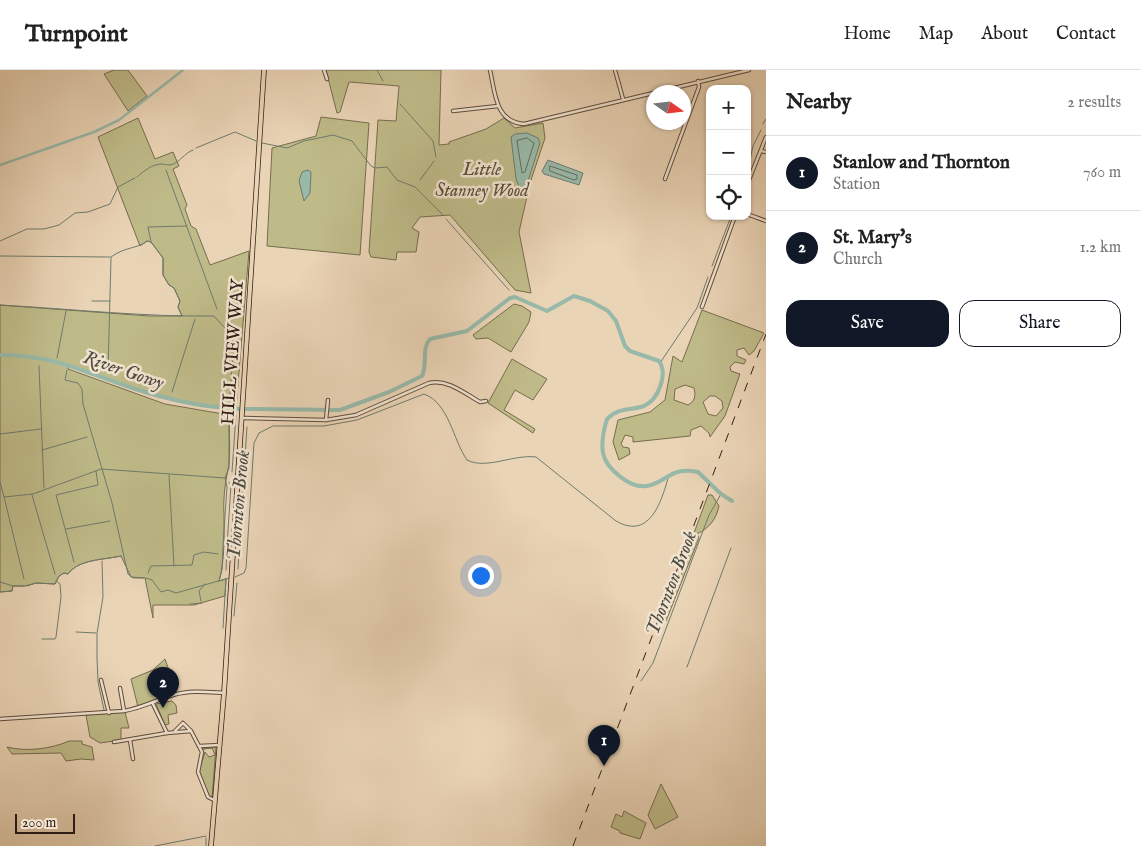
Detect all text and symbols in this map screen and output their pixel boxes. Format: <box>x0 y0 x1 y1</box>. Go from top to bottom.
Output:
text: Turnpoint <box>25 19 128 50</box>
text: Home <box>844 23 891 46</box>
text: Map <box>919 23 953 46</box>
text: About <box>981 23 1028 46</box>
text: Contact <box>1056 23 1116 46</box>
north arrow <box>646 85 691 130</box>
map controls <box>706 85 751 220</box>
button: + <box>706 85 751 130</box>
text: Nearby <box>786 89 851 116</box>
text: 2 results <box>1067 93 1121 113</box>
button: − <box>706 130 751 175</box>
text: Stanlow and Thornton <box>833 151 1010 175</box>
park label: Little Stanney Wood <box>435 159 530 203</box>
text: 1 <box>799 163 805 183</box>
text: 760 m <box>1083 163 1121 183</box>
button: locate <box>706 175 751 220</box>
text: Station <box>833 175 880 195</box>
text: St. Mary's <box>833 226 912 250</box>
text: 2 <box>798 238 806 258</box>
text: 1.2 km <box>1080 238 1121 258</box>
text: Church <box>833 250 882 270</box>
street label: HILL VIEW WAY <box>217 278 250 426</box>
button: Save <box>786 300 949 347</box>
button: Share <box>959 300 1121 347</box>
water label: River Gowy <box>80 346 167 396</box>
water label: Thornton Brook <box>222 449 256 561</box>
water label: Thornton Brook <box>641 527 703 640</box>
your location <box>468 563 494 589</box>
pin: 2 <box>147 667 179 708</box>
pin: 1 <box>588 725 620 766</box>
scale bar <box>15 811 75 834</box>
text: 200 m <box>22 814 56 832</box>

